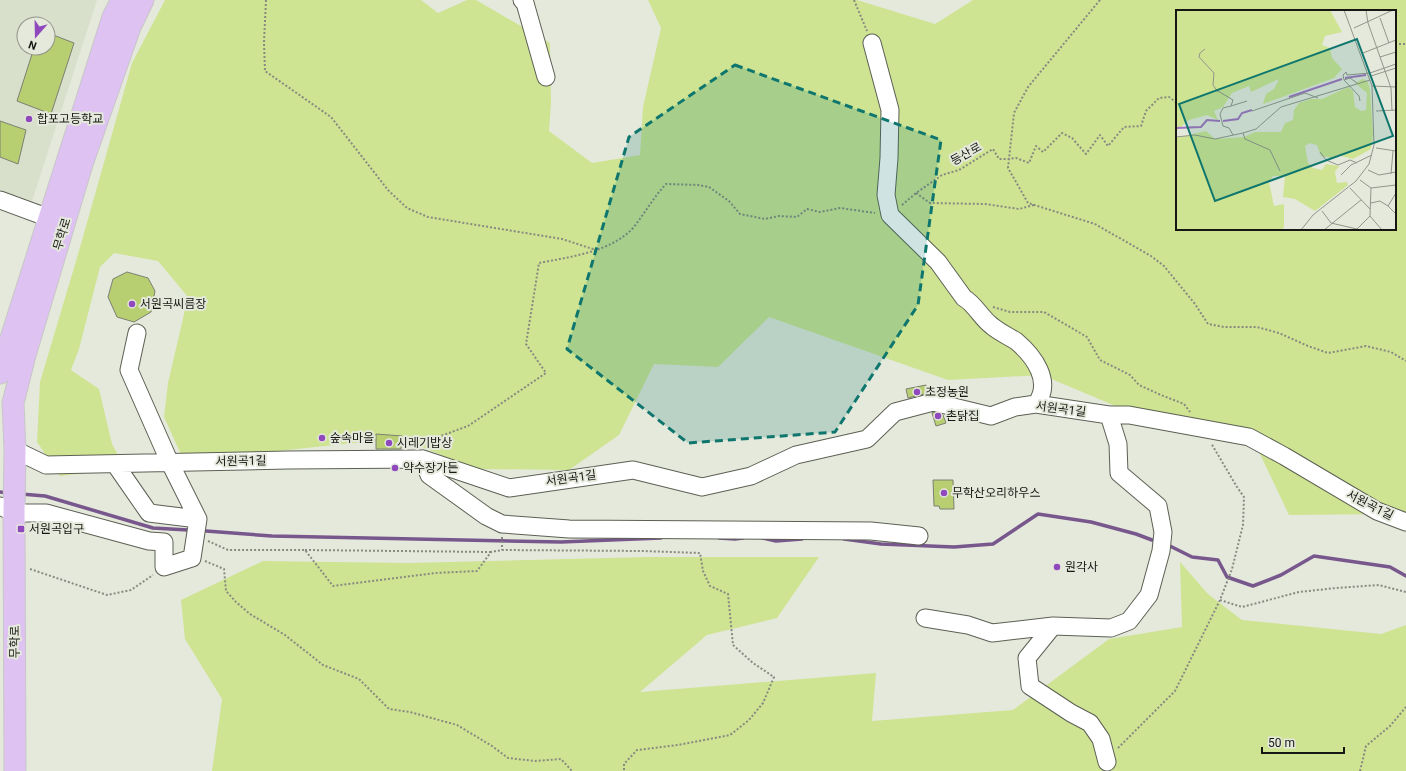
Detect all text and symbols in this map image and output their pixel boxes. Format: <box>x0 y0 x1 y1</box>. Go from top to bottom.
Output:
inset map <box>1176 10 1396 230</box>
north arrow <box>16 16 56 56</box>
text: N <box>27 37 39 52</box>
place label: 합포고등학교 <box>37 112 103 126</box>
marker: 합포고등학교 <box>24 114 34 124</box>
street label: 등산로 <box>948 140 984 168</box>
street label: 무학로 <box>50 216 74 252</box>
place label: 서원곡씨름장 <box>140 297 206 311</box>
marker: 서원곡씨름장 <box>127 299 137 309</box>
place label: 초정농원 <box>925 385 969 399</box>
marker: 초정농원 <box>912 387 922 397</box>
street label: 서원곡1길 <box>1035 399 1087 419</box>
place label: 촌닭집 <box>946 409 979 423</box>
marker: 촌닭집 <box>933 411 943 421</box>
place label: 숲속마을 <box>330 431 374 445</box>
marker: 숲속마을 <box>317 433 327 443</box>
place label: 시레기밥상 <box>397 436 452 450</box>
marker: 시레기밥상 <box>384 438 394 448</box>
street label: 서원곡1길 <box>215 454 267 468</box>
place label: 약수장가든 <box>403 461 458 475</box>
marker: 약수장가든 <box>390 463 400 473</box>
street label: 서원곡1길 <box>545 468 597 488</box>
place label: 무학산오리하우스 <box>952 486 1040 500</box>
street label: 서원곡1길 <box>1344 487 1396 523</box>
marker: 무학산오리하우스 <box>939 488 949 498</box>
place label: 서원곡입구 <box>29 522 84 536</box>
marker: 서원곡입구 <box>16 524 26 534</box>
place label: 원각사 <box>1065 560 1098 574</box>
marker: 원각사 <box>1052 562 1062 572</box>
street label: 무학로 <box>8 625 22 659</box>
scale bar <box>1262 729 1344 755</box>
text: 50 m <box>1268 736 1295 750</box>

